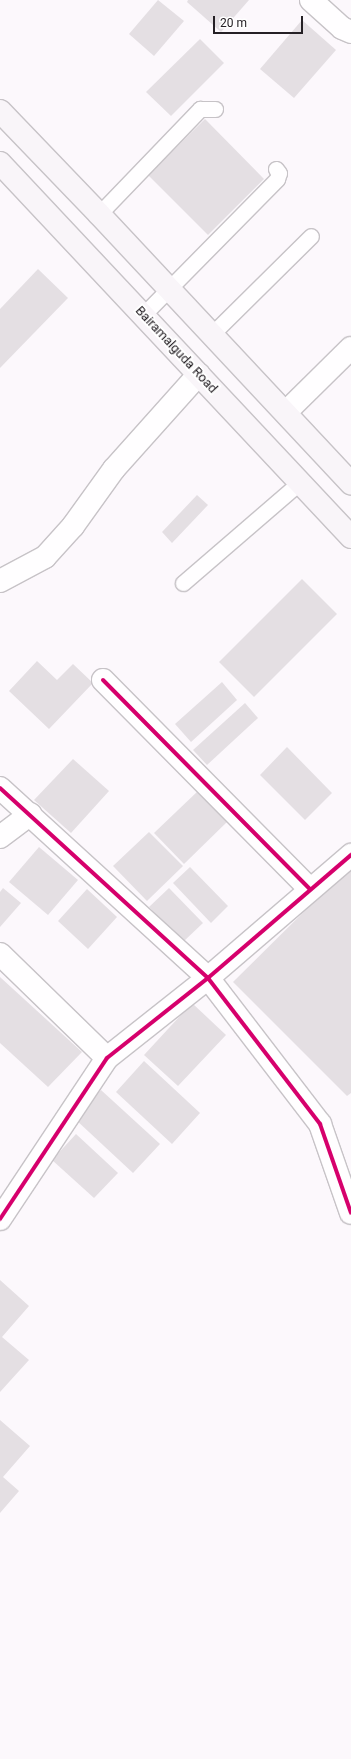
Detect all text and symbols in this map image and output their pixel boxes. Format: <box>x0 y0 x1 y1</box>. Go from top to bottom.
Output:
scale bar <box>215 8 305 34</box>
text: 20 m <box>220 16 247 30</box>
street label: Bairamalguda Road <box>132 303 220 397</box>

